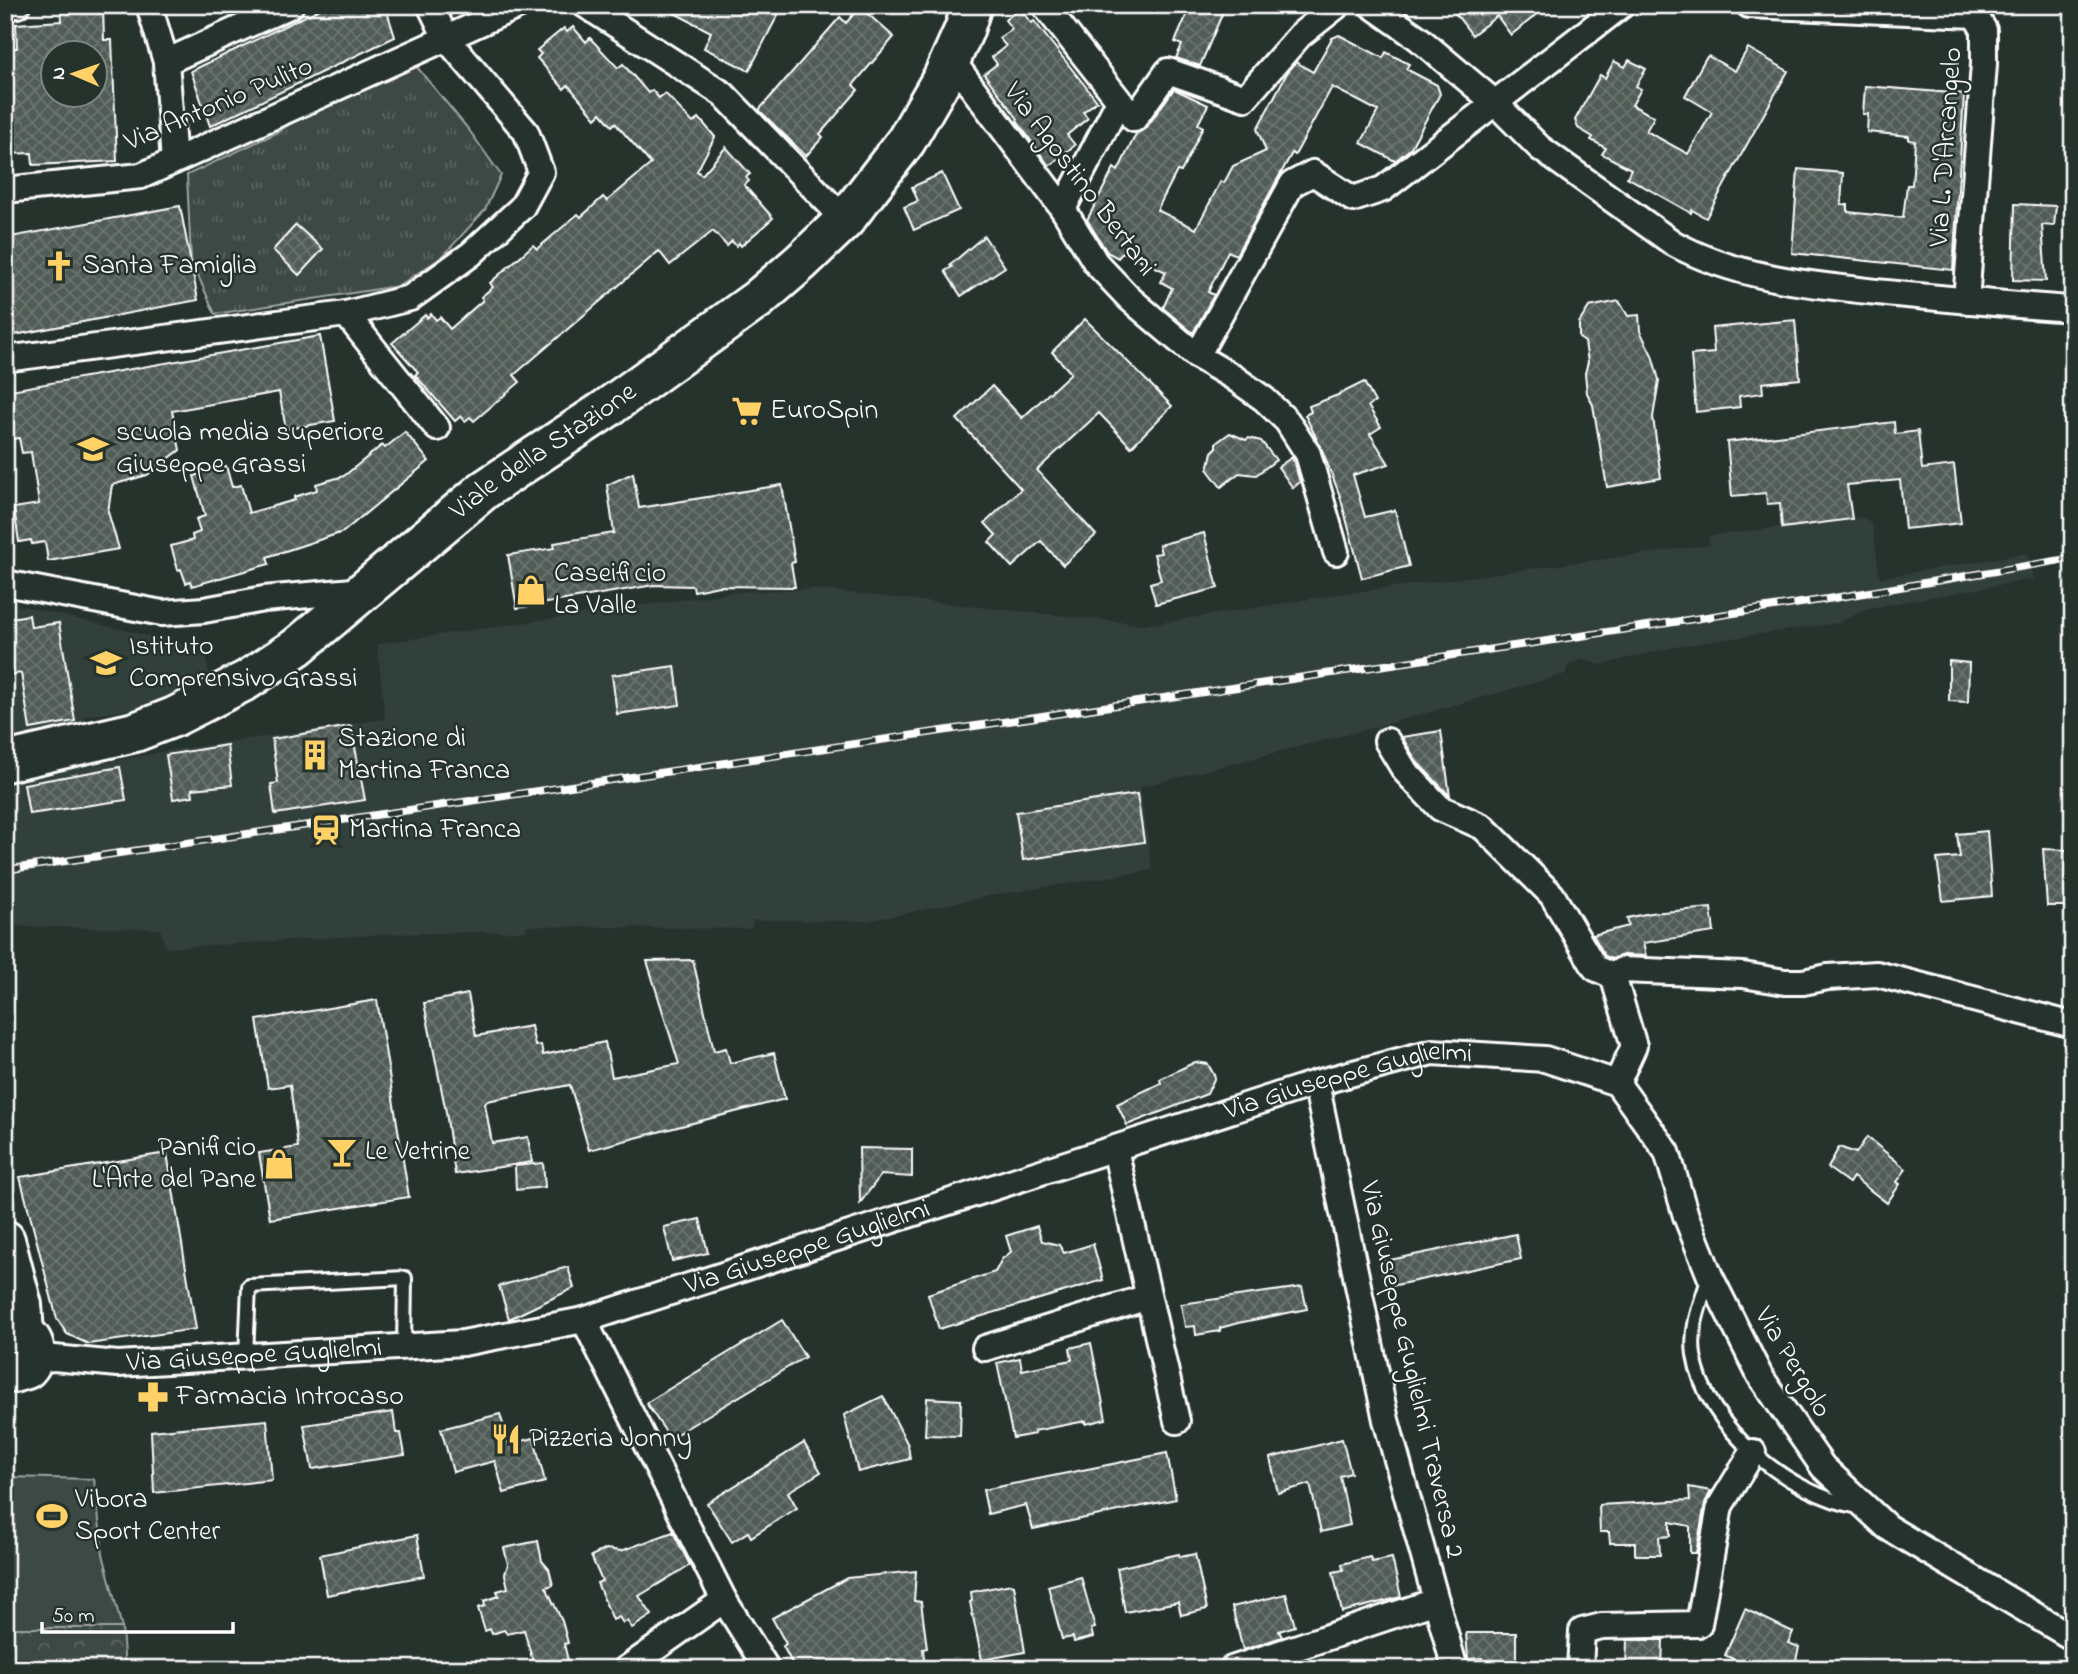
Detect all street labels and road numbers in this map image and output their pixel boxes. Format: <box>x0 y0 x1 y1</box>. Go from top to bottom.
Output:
street label: Via L. D'Arcangelo <box>1920 46 1974 249</box>
street label: Via Antonio Pulito <box>117 47 320 164</box>
street label: Via Agostino Bertani <box>992 74 1166 286</box>
street label: Viale della Stazione <box>440 372 646 531</box>
street label: Via Giuseppe Guglielmi <box>1218 1031 1474 1132</box>
street label: Via Giuseppe Guglielmi Traversa 2 <box>1347 1176 1474 1563</box>
street label: Via Giuseppe Guglielmi <box>678 1189 936 1307</box>
street label: Via Pergolo <box>1742 1299 1841 1426</box>
street label: Via Giuseppe Guglielmi <box>124 1327 383 1384</box>

